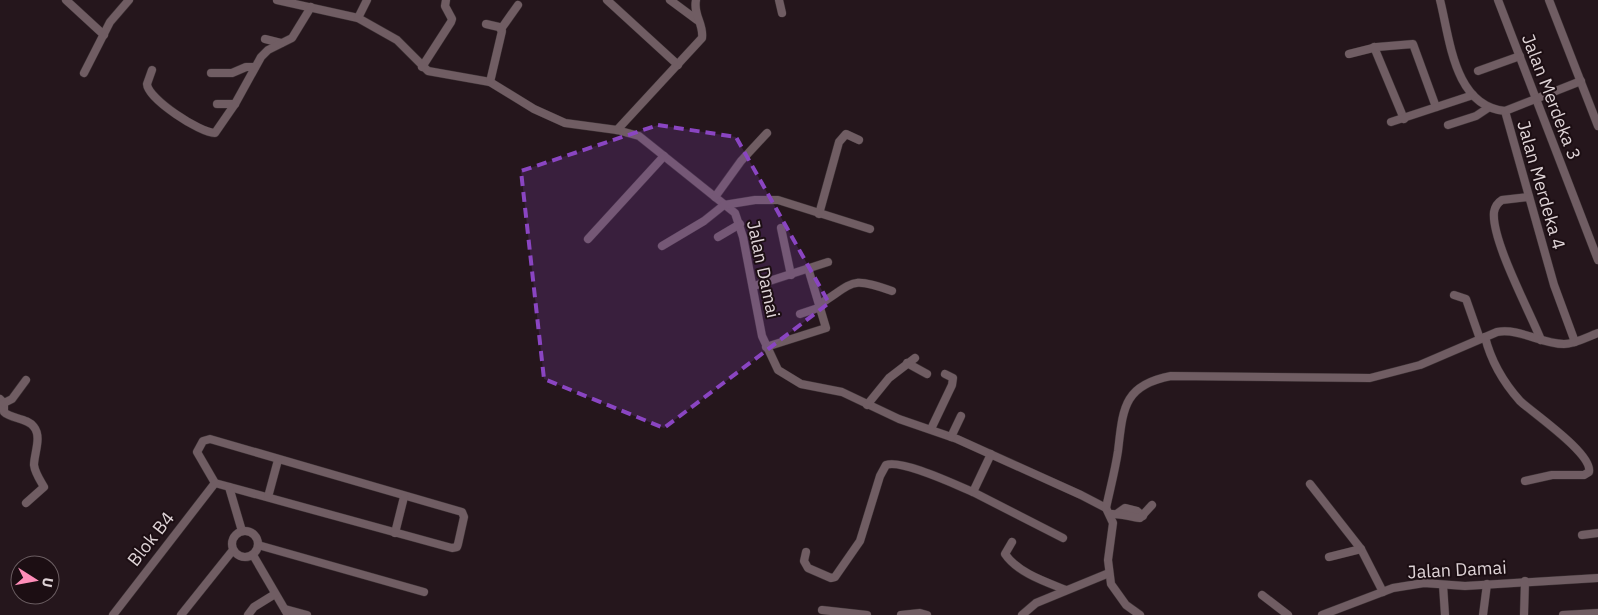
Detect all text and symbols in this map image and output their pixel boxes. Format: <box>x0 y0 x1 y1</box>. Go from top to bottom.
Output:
street label: Jalan Merdeka 3 <box>1517 31 1586 163</box>
street label: Jalan Merdeka 4 <box>1512 118 1571 252</box>
street label: Jalan Damai <box>742 218 785 320</box>
street label: Blok B4 <box>122 507 179 571</box>
north arrow <box>10 555 60 605</box>
street label: Jalan Damai <box>1407 555 1507 584</box>
text: U <box>38 576 58 589</box>

